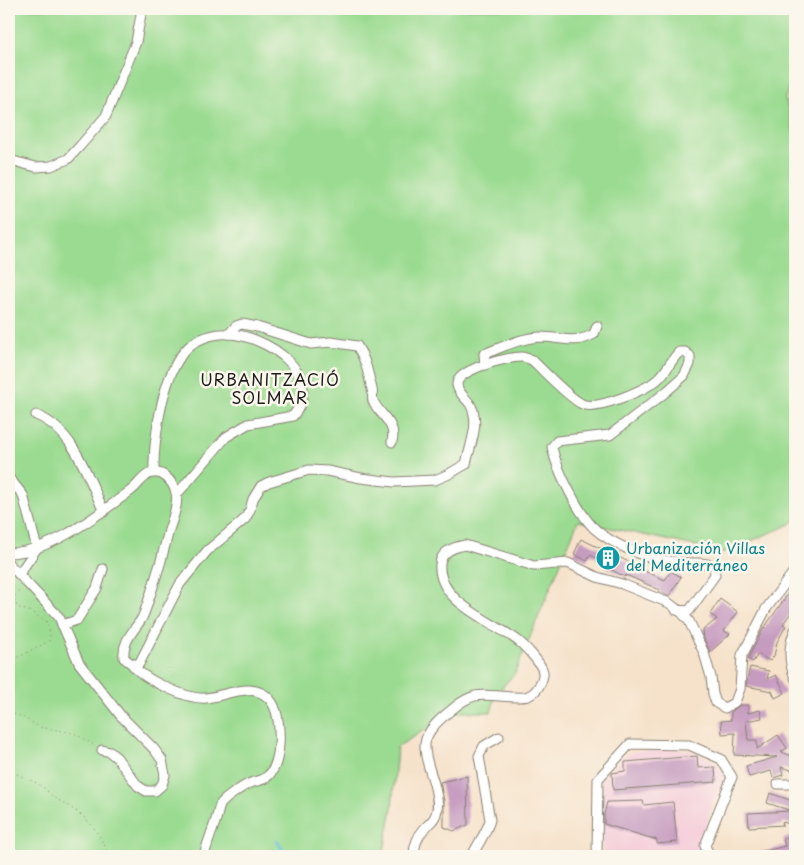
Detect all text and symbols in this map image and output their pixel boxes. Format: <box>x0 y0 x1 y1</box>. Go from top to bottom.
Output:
district label: URBANITZACIÓ SOLMAR <box>200 367 340 409</box>
place label: Urbanización Villas del Mediterráneo <box>626 536 765 576</box>
building icon: Urbanización Villas del Mediterráneo <box>595 545 621 571</box>

